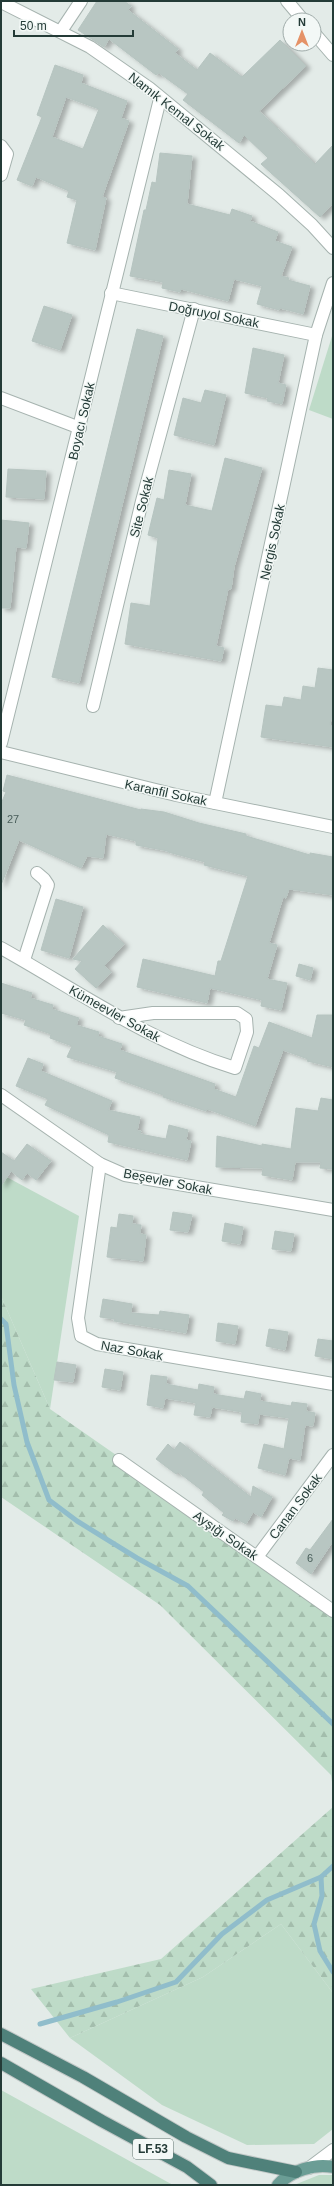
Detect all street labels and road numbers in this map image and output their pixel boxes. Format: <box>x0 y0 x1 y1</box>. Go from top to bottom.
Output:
street label: Namık Kemal Sokak <box>126 69 228 154</box>
street label: Doğruyol Sokak <box>167 298 261 331</box>
street label: Boyacı Sokak <box>65 380 98 462</box>
street label: Site Sokak <box>127 475 156 539</box>
street label: Nergis Sokak <box>257 502 288 581</box>
street label: Karanfil Sokak <box>123 776 209 809</box>
street label: Kümeevler Sokak <box>67 982 163 1045</box>
street label: Beşevler Sokak <box>122 1166 214 1198</box>
street label: Naz Sokak <box>100 1338 165 1363</box>
street label: Canan Sokak <box>266 1470 325 1542</box>
street label: Ayşığı Sokak <box>190 1508 261 1564</box>
road number: LF.53 <box>133 2139 173 2159</box>

